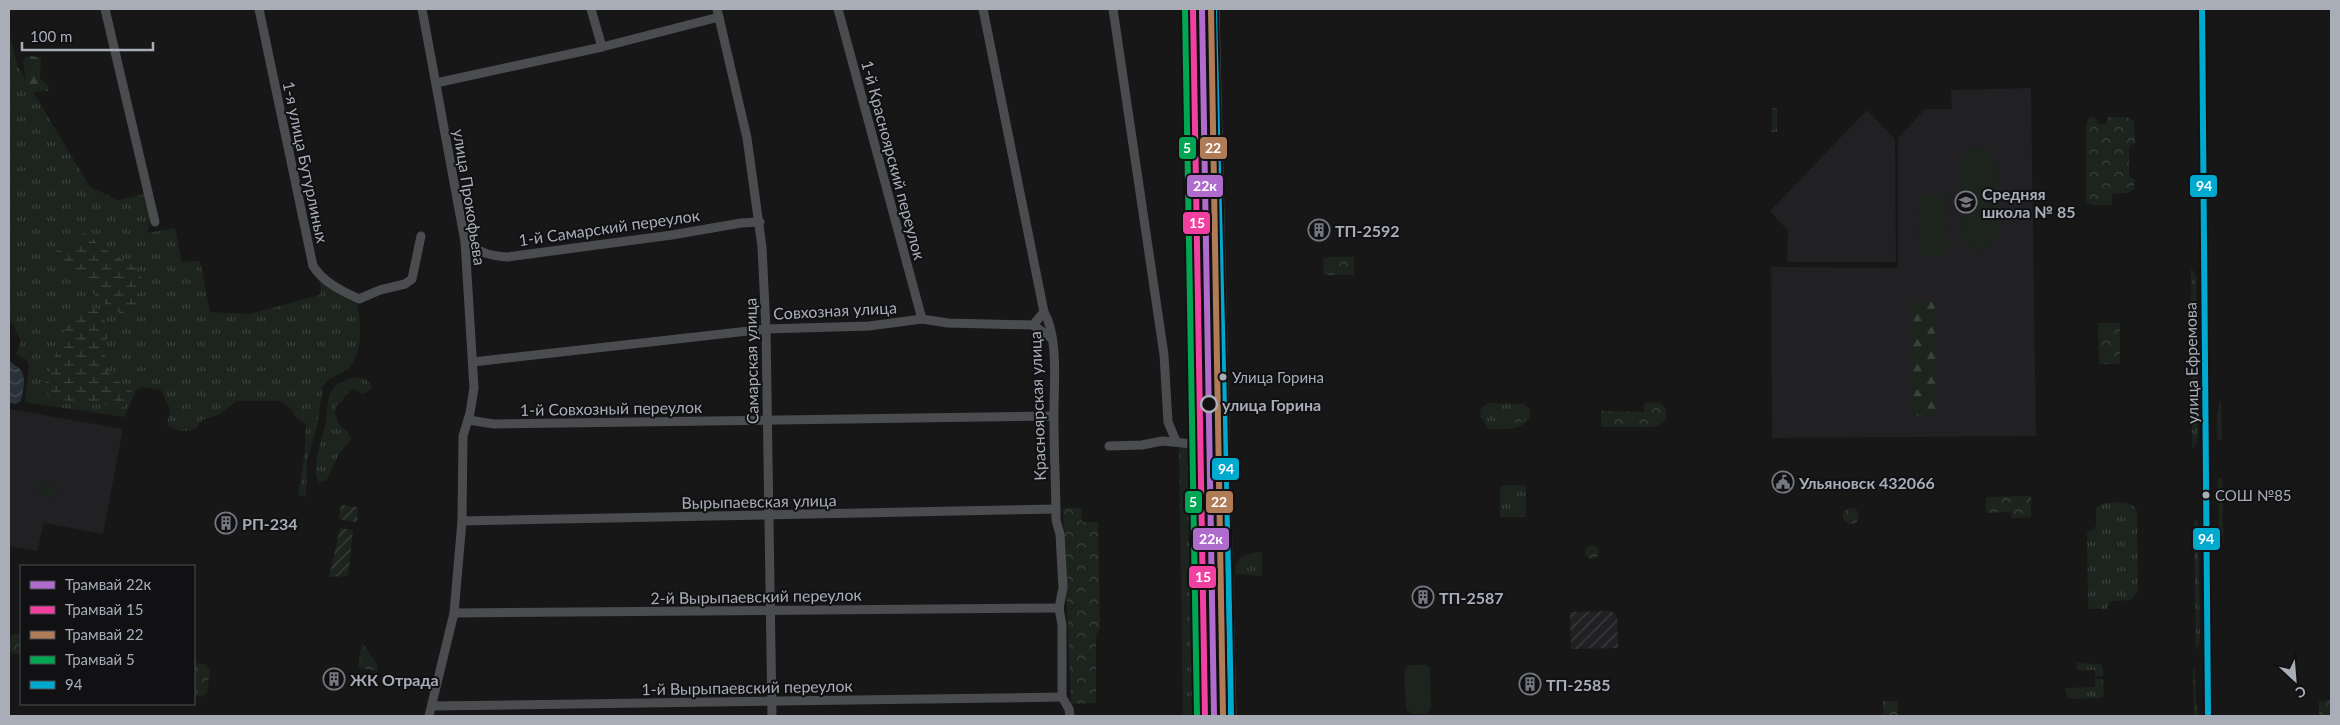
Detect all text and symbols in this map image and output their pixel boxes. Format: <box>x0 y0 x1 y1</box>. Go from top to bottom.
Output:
scale bar <box>22 20 154 52</box>
text: 100 m <box>30 27 72 45</box>
street label: 1-й Красноярский переулок <box>858 58 930 263</box>
street label: 1-я улица Бутурлиных <box>280 79 332 245</box>
street label: улица Прокофьева <box>450 127 490 267</box>
line badge: 5 <box>1178 136 1197 160</box>
line badge: 22 <box>1199 136 1228 160</box>
text: 5 <box>1183 139 1191 156</box>
text: 22 <box>1205 139 1221 156</box>
line badge: 22к <box>1186 174 1224 198</box>
line badge: 94 <box>2189 174 2218 198</box>
text: 22к <box>1193 177 1217 194</box>
text: 94 <box>2196 177 2212 194</box>
place label: Средняя школа № 85 <box>1982 184 2076 221</box>
school or university icon: Средняя школа № 85 <box>1954 190 1978 214</box>
street label: 1-й Самарский переулок <box>517 205 701 249</box>
line badge: 15 <box>1182 211 1211 235</box>
text: 15 <box>1189 214 1205 231</box>
building icon: ТП-2592 <box>1307 218 1331 242</box>
place label: ТП-2592 <box>1335 221 1400 240</box>
street label: Совхозная улица <box>773 297 897 323</box>
street label: Самарская улица <box>740 298 762 424</box>
street label: улица Ефремова <box>2180 302 2202 424</box>
street label: Красноярская улица <box>1025 331 1049 481</box>
place label: Улица Горина <box>1232 368 1324 386</box>
marker: Улица Горина <box>1218 372 1228 382</box>
marker: улица Горина <box>1200 395 1218 413</box>
place label: улица Горина <box>1222 395 1321 414</box>
street label: 1-й Совхозный переулок <box>520 397 703 419</box>
line badge: 94 <box>1211 457 1240 481</box>
text: 94 <box>1218 460 1234 477</box>
public building icon: Ульяновск 432066 <box>1771 470 1795 494</box>
place label: Ульяновск 432066 <box>1798 473 1935 492</box>
place label: СОШ №85 <box>2215 486 2292 504</box>
street label: Вырыпаевская улица <box>681 490 837 512</box>
line badge: 5 <box>1184 490 1203 514</box>
line badge: 22 <box>1205 490 1234 514</box>
marker: СОШ №85 <box>2201 490 2211 500</box>
text: 5 <box>1189 493 1197 510</box>
text: 22 <box>1211 493 1227 510</box>
building icon: РП-234 <box>214 511 238 535</box>
place label: РП-234 <box>242 514 298 533</box>
line badge: 22к <box>1192 527 1230 551</box>
line badge: 94 <box>2192 527 2221 551</box>
text: 22к <box>1199 530 1223 547</box>
text: 94 <box>2198 530 2214 547</box>
legend <box>20 565 195 705</box>
line badge: 15 <box>1188 565 1217 589</box>
text: 15 <box>1195 568 1211 585</box>
text: Трамвай 22к <box>65 575 151 593</box>
street label: 2-й Вырыпаевский переулок <box>650 585 863 607</box>
building icon: ТП-2587 <box>1411 585 1435 609</box>
place label: ТП-2587 <box>1439 588 1504 607</box>
text: Трамвай 15 <box>65 600 143 618</box>
text: Трамвай 22 <box>65 625 143 643</box>
text: Трамвай 5 <box>65 650 135 668</box>
north arrow <box>2270 655 2320 705</box>
building icon: ЖК Отрада <box>322 667 346 691</box>
place label: ЖК Отрада <box>350 670 439 689</box>
building icon: ТП-2585 <box>1518 672 1542 696</box>
text: 94 <box>65 675 83 693</box>
place label: ТП-2585 <box>1546 675 1611 694</box>
street label: 1-й Вырыпаевский переулок <box>641 676 854 698</box>
text: С <box>2292 682 2309 702</box>

